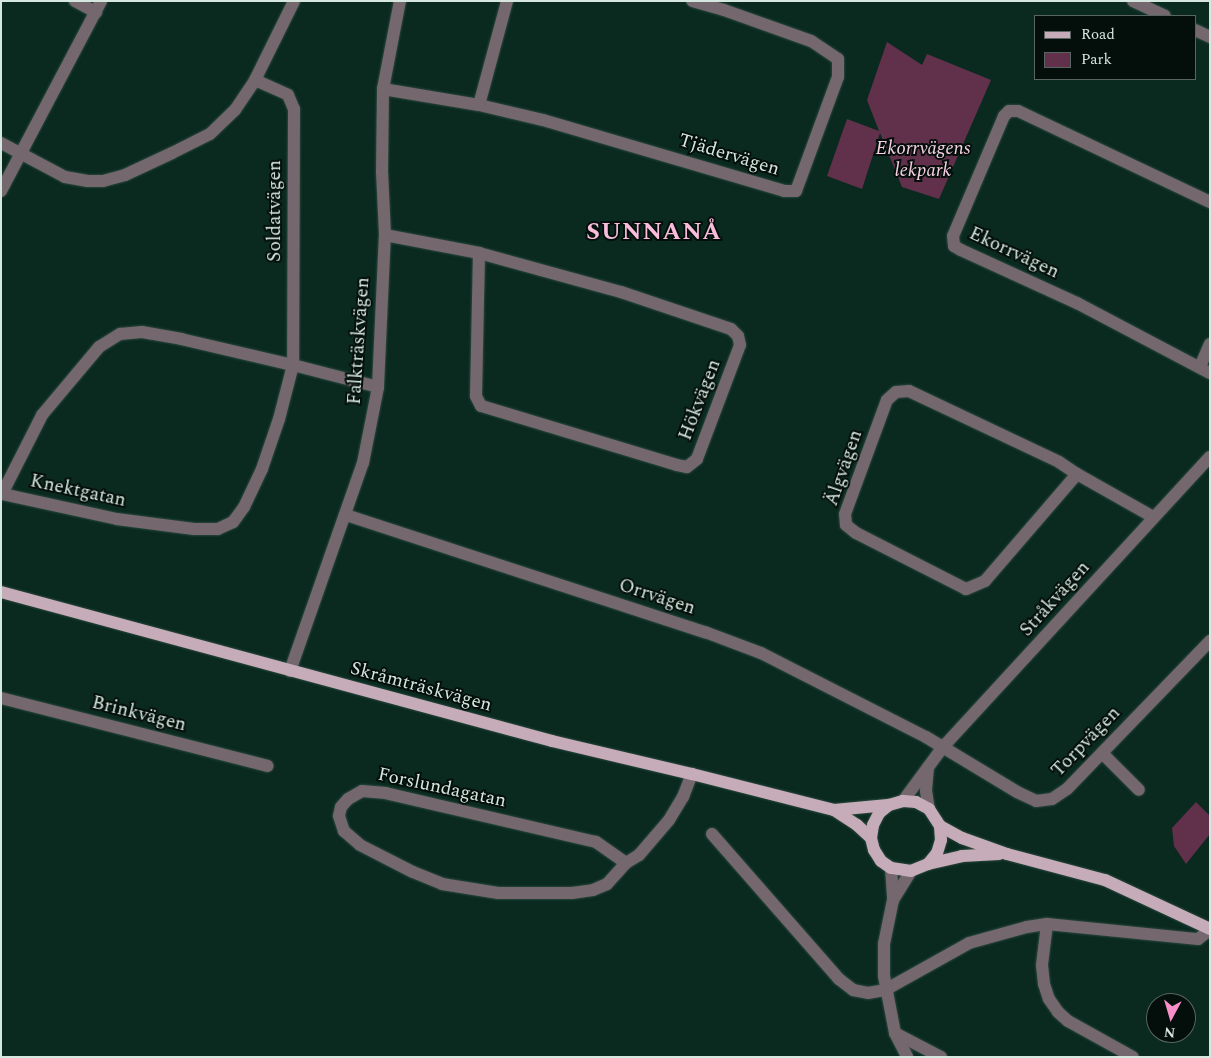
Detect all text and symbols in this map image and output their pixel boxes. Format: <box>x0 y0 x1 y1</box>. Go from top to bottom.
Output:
legend <box>1034 15 1196 80</box>
text: Road <box>1081 23 1115 46</box>
text: Park <box>1081 48 1112 71</box>
street label: Tjädervägen <box>676 129 782 181</box>
park label: Ekorrvägens lekpark <box>876 138 970 182</box>
street label: Soldatvägen <box>264 160 286 262</box>
district label: SUNNANÅ <box>585 219 723 247</box>
street label: Ekorrvägen <box>965 222 1063 284</box>
street label: Falkträskvägen <box>343 276 375 406</box>
street label: Hökvägen <box>674 356 726 444</box>
street label: Älgvägen <box>820 427 868 509</box>
street label: Knektgatan <box>28 470 128 512</box>
street label: Stråkvägen <box>1015 557 1095 641</box>
street label: Orrvägen <box>616 574 698 620</box>
street label: Skråmträskvägen <box>348 657 494 717</box>
street label: Brinkvägen <box>89 691 189 737</box>
street label: Torpvägen <box>1047 702 1125 782</box>
street label: Forslundagatan <box>376 763 508 813</box>
north arrow <box>1146 993 1196 1043</box>
text: N <box>1163 1021 1176 1043</box>

